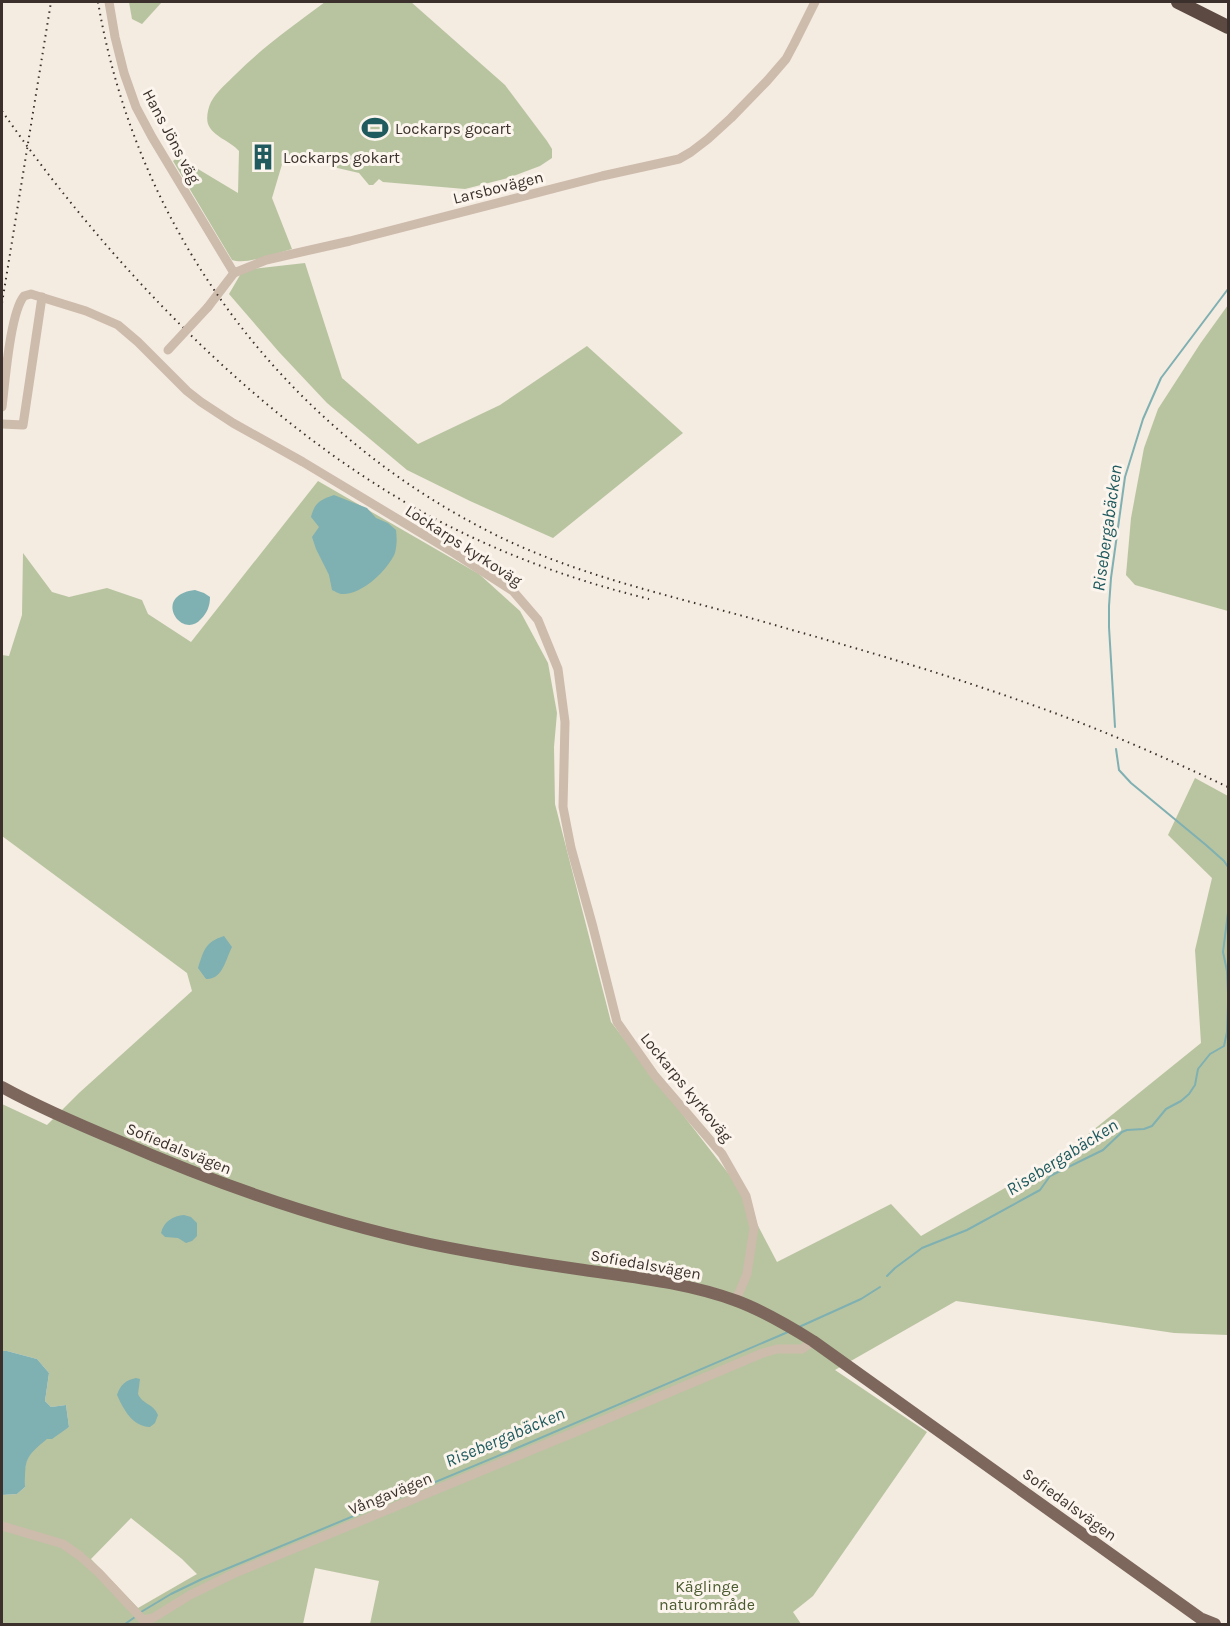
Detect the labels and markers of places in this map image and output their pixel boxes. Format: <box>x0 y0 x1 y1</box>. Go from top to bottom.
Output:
sports icon: Lockarps gocart <box>360 113 390 143</box>
place label: Lockarps gocart <box>395 119 511 138</box>
building icon: Lockarps gokart <box>248 142 278 172</box>
place label: Lockarps gokart <box>283 148 400 167</box>

